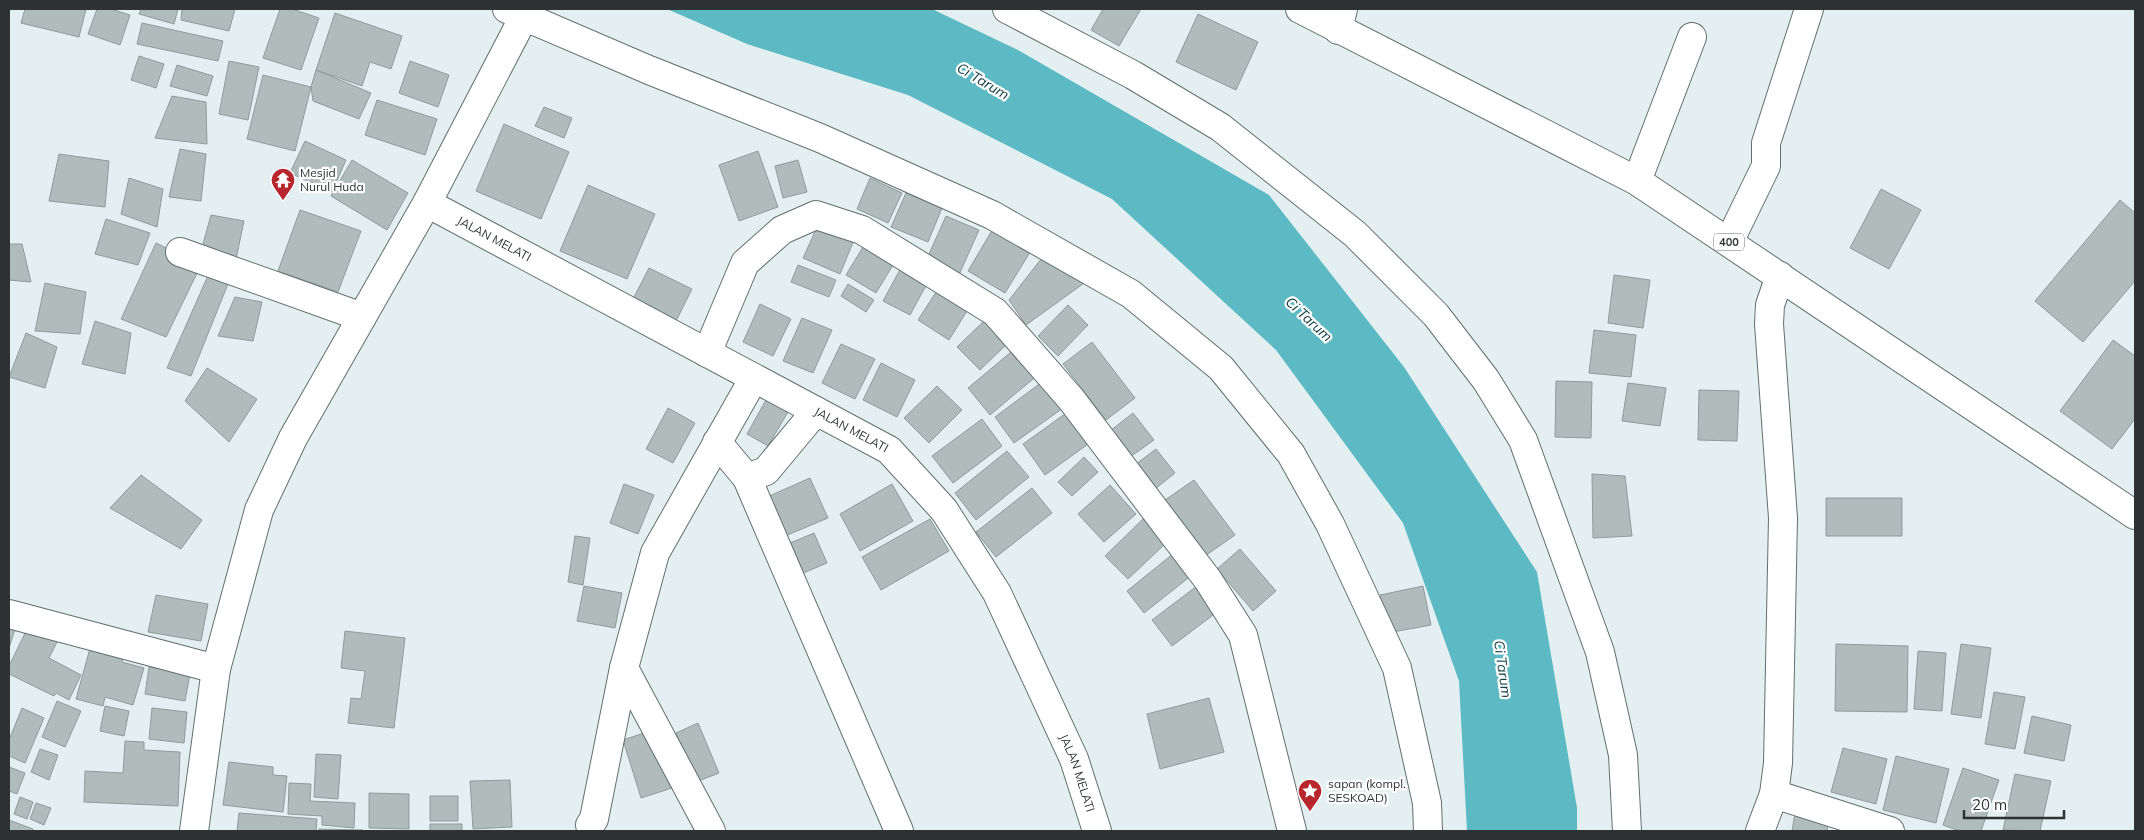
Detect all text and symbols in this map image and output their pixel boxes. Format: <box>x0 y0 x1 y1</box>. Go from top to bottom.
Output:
water label: Ci Tarum <box>954 58 1012 104</box>
place label: Mesjid Nurul Huda <box>300 165 364 194</box>
temple icon: Mesjid Nurul Huda <box>270 167 296 201</box>
street label: JALAN MELATI <box>455 212 534 264</box>
road number: 400 <box>1714 233 1744 250</box>
water label: Ci Tarum <box>1282 293 1336 345</box>
street label: JALAN MELATI <box>812 403 891 455</box>
water label: Ci Tarum <box>1490 639 1516 699</box>
street label: JALAN MELATI <box>1056 731 1098 814</box>
place label: sapan (kompl. SESKOAD) <box>1328 776 1406 805</box>
place icon: sapan (kompl. SESKOAD) <box>1297 778 1323 812</box>
scale bar <box>1964 788 2064 820</box>
text: 20 m <box>1972 795 2007 814</box>

